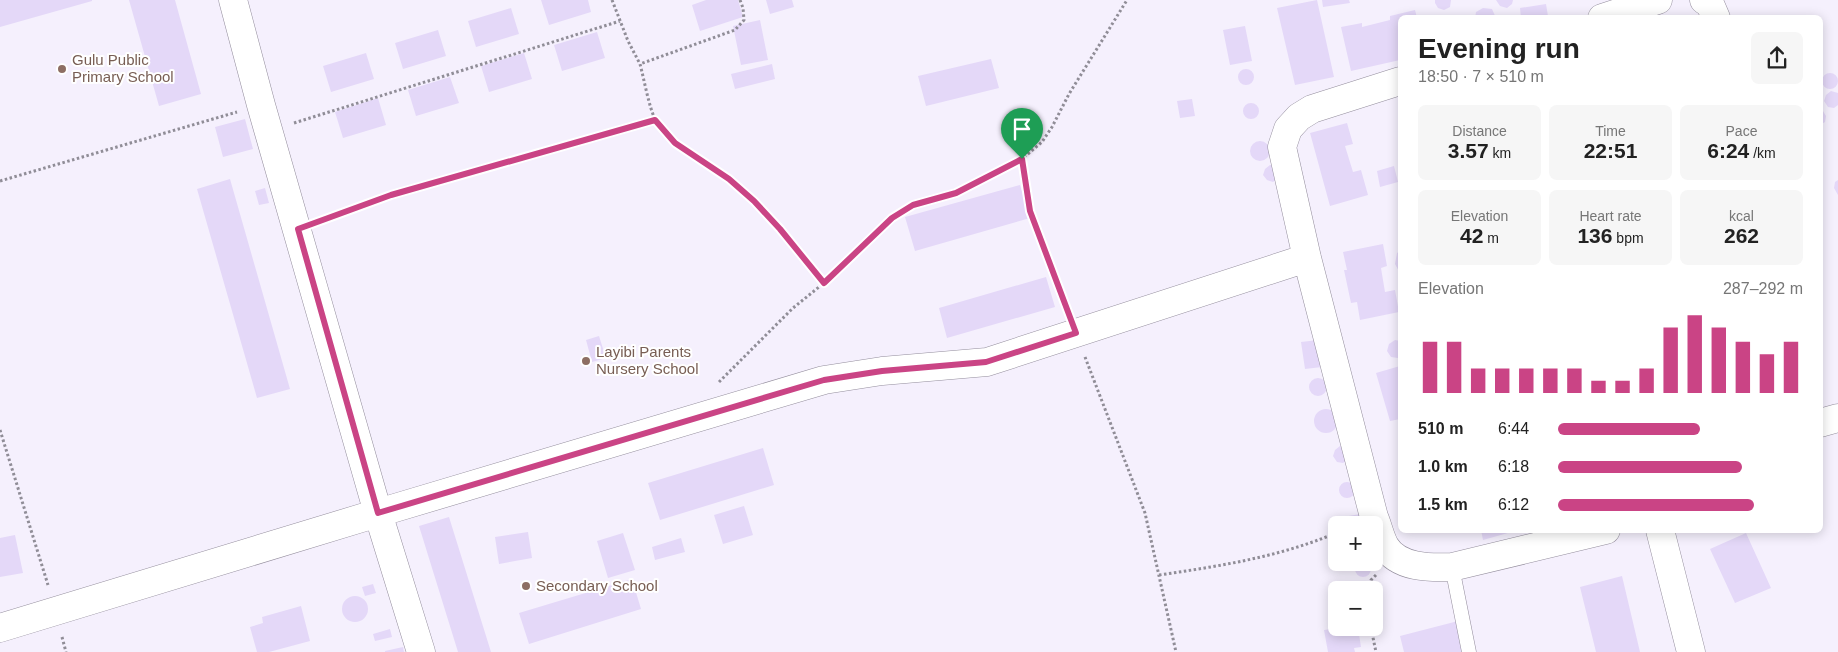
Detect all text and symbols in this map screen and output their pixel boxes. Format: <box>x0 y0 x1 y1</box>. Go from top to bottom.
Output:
button: share <box>1751 32 1803 84</box>
text: Evening run <box>1418 33 1580 64</box>
place label: Gulu Public Primary School <box>72 51 174 85</box>
marker: Gulu Public Primary School <box>56 63 68 75</box>
text: 18:50 · 7 × 510 m <box>1418 68 1544 85</box>
pin <box>1001 108 1043 159</box>
icon: arrive <box>1008 115 1036 143</box>
text: Distance <box>1452 123 1507 139</box>
text: Time <box>1595 123 1626 139</box>
text: Pace <box>1726 123 1757 139</box>
text: 3.57 <box>1448 139 1489 162</box>
text: 22:51 <box>1584 139 1637 162</box>
text: 6:24 <box>1707 139 1749 162</box>
text: km <box>1489 145 1511 161</box>
text: /km <box>1749 145 1776 161</box>
text: Elevation <box>1451 208 1508 224</box>
text: Heart rate <box>1579 208 1642 224</box>
text: kcal <box>1729 208 1754 224</box>
text: 42 <box>1460 224 1483 247</box>
text: 136 <box>1577 224 1612 247</box>
text: 262 <box>1724 224 1759 247</box>
text: m <box>1483 230 1499 246</box>
text: bpm <box>1612 230 1644 246</box>
text: Elevation <box>1418 280 1484 297</box>
text: 287–292 m <box>1723 280 1803 297</box>
place label: Layibi Parents Nursery School <box>596 343 699 377</box>
marker: Layibi Parents Nursery School <box>580 355 592 367</box>
text: 510 m <box>1418 420 1463 437</box>
text: 6:44 <box>1498 420 1529 437</box>
text: 1.0 km <box>1418 458 1468 475</box>
text: 6:18 <box>1498 458 1529 475</box>
text: 1.5 km <box>1418 496 1468 513</box>
text: 6:12 <box>1498 496 1529 513</box>
map controls <box>1328 516 1383 636</box>
button: + <box>1328 516 1383 571</box>
place label: Secondary School <box>536 577 658 594</box>
marker: Secondary School <box>520 580 532 592</box>
button: − <box>1328 581 1383 636</box>

